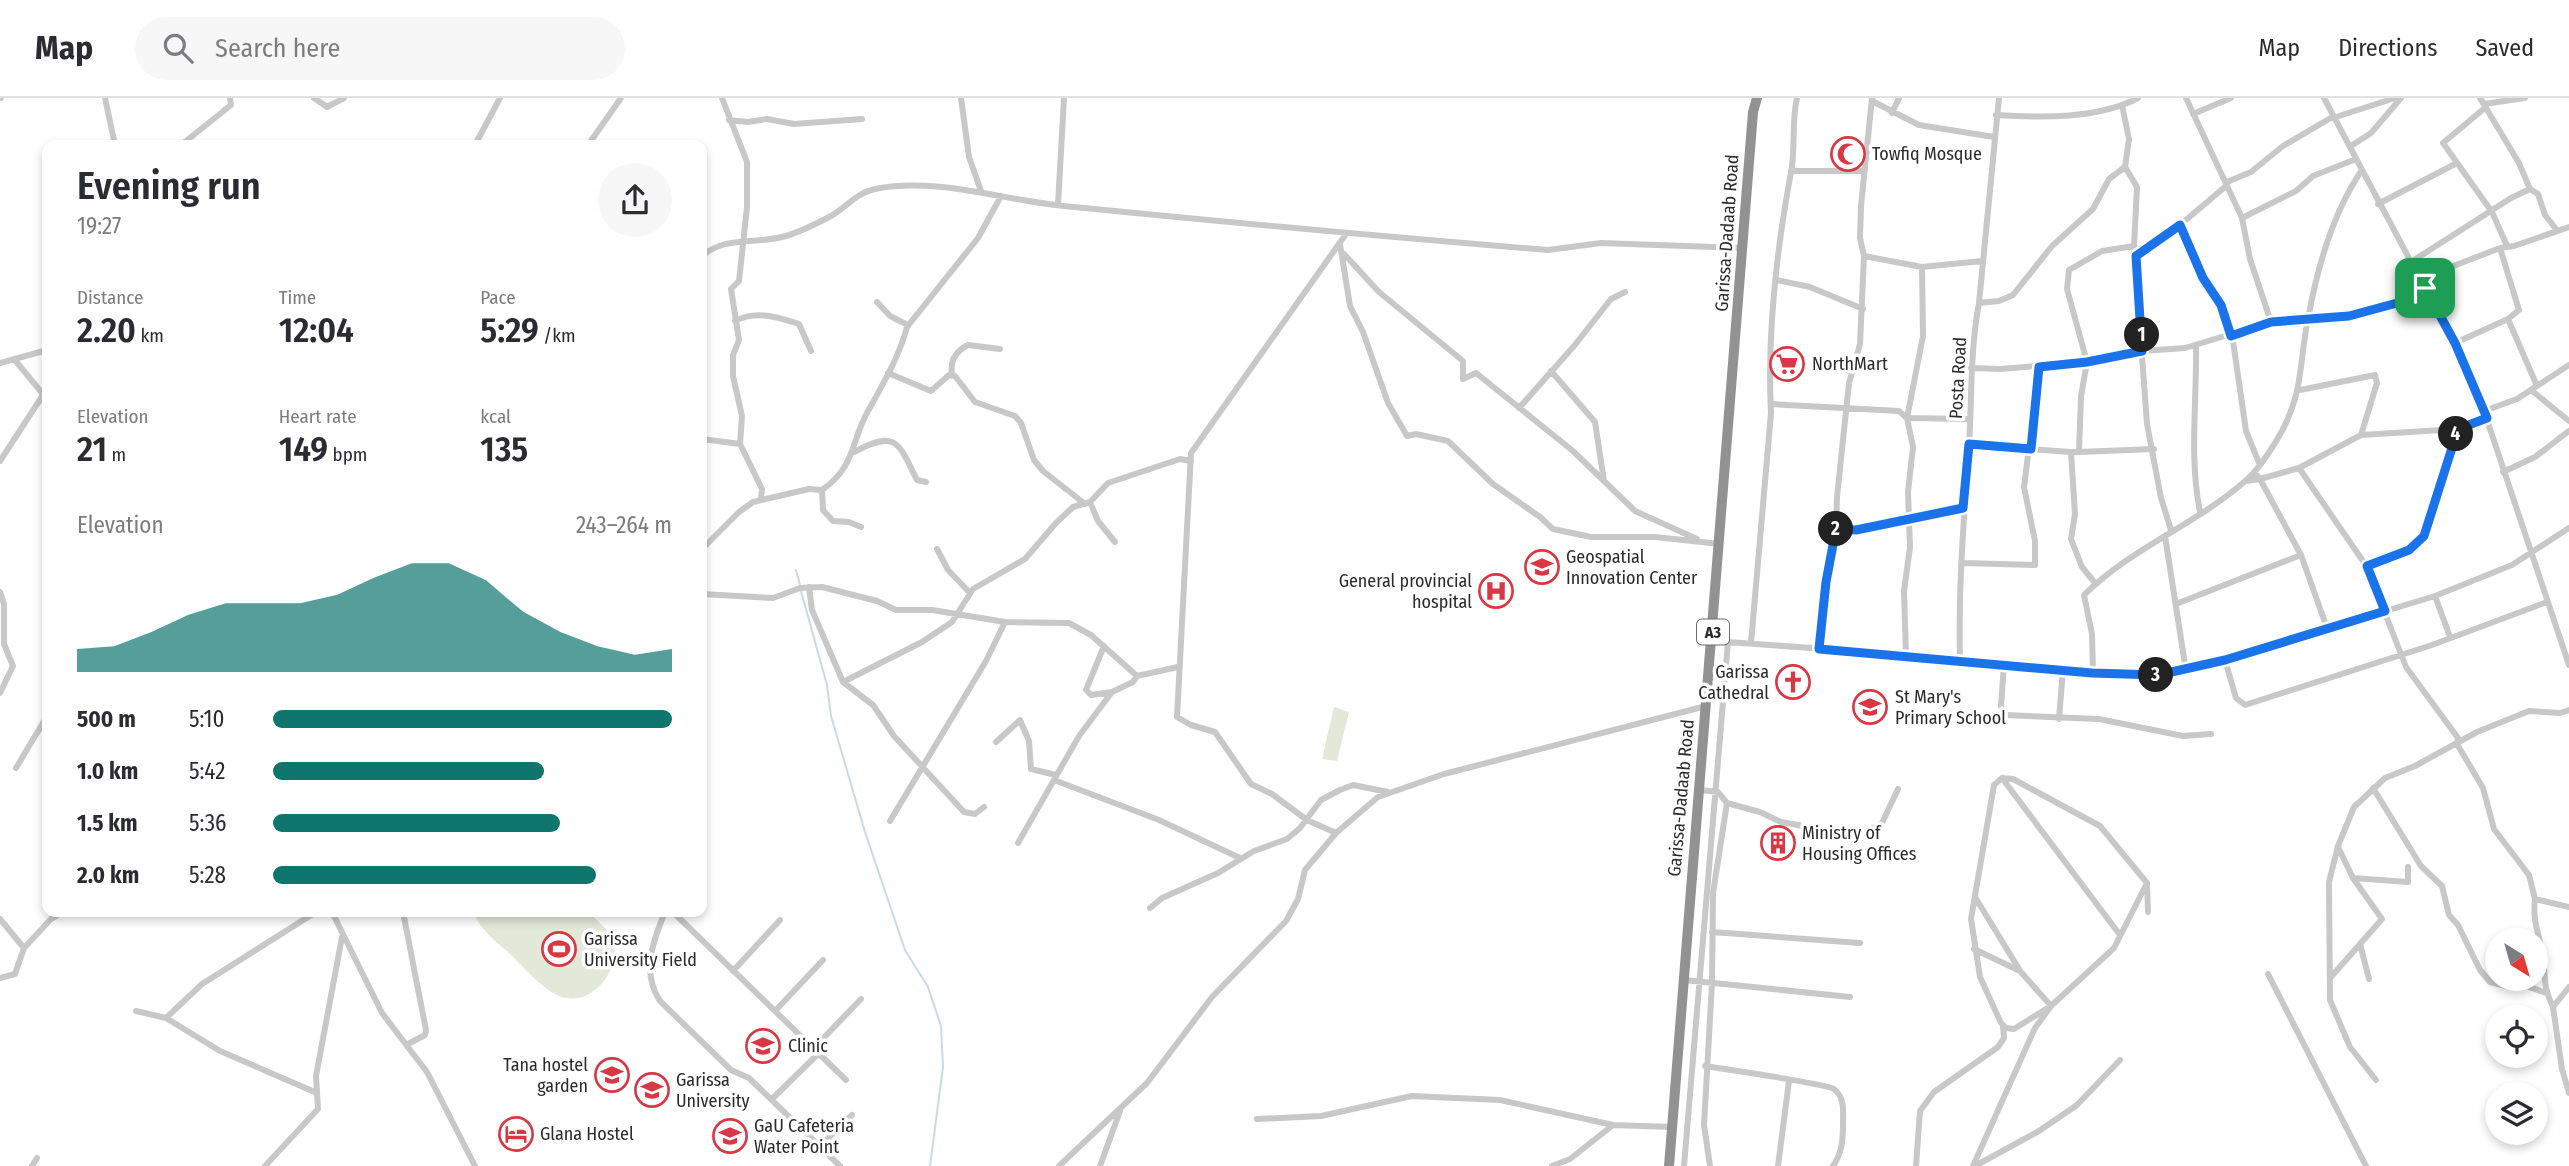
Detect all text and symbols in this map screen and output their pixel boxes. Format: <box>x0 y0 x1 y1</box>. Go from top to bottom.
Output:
search box <box>135 17 625 80</box>
text: Map <box>35 28 93 68</box>
icon: search <box>159 29 197 67</box>
text: Search here <box>215 33 340 64</box>
text: Map <box>2259 34 2300 62</box>
text: Directions <box>2338 34 2437 62</box>
text: Saved <box>2475 34 2534 62</box>
mosque icon: Towfiq Mosque <box>1829 135 1867 173</box>
place label: Towfiq Mosque <box>1872 143 1982 165</box>
street label: Garissa-Dadaab Road <box>1711 154 1743 312</box>
text: Evening run <box>77 163 261 209</box>
button: share <box>598 163 672 237</box>
text: 19:27 <box>77 212 121 240</box>
pin <box>2395 258 2455 318</box>
icon: arrive <box>2406 269 2444 307</box>
text: Distance <box>77 286 144 309</box>
text: Time <box>279 286 316 309</box>
text: Pace <box>480 286 516 309</box>
text: 2.20 <box>77 309 136 351</box>
text: 12:04 <box>279 309 354 351</box>
text: 5:29 <box>480 309 539 351</box>
pin: 1 <box>2124 317 2160 352</box>
text: 1 <box>2137 323 2146 346</box>
text: km <box>136 324 164 347</box>
text: /km <box>539 324 576 347</box>
street label: Posta Road <box>1945 336 1971 420</box>
supermarket icon: NorthMart <box>1768 345 1806 383</box>
place label: NorthMart <box>1812 353 1888 375</box>
text: Elevation <box>77 405 149 428</box>
text: Heart rate <box>279 405 357 428</box>
text: kcal <box>480 405 511 428</box>
pin: 4 <box>2438 416 2474 452</box>
text: 4 <box>2451 422 2460 445</box>
text: 21 <box>77 428 107 470</box>
text: 149 <box>279 428 328 470</box>
text: 135 <box>480 428 528 470</box>
text: m <box>107 443 126 466</box>
text: bpm <box>328 443 367 466</box>
text: Elevation <box>77 511 164 539</box>
text: 243–264 m <box>576 511 672 539</box>
pin: 2 <box>1818 512 1854 546</box>
text: 2 <box>1831 517 1840 540</box>
place label: Geospatial Innovation Center <box>1566 546 1698 589</box>
school or university icon: Geospatial Innovation Center <box>1523 548 1561 586</box>
place label: General provincial hospital <box>1339 570 1472 613</box>
hospital icon: General provincial hospital <box>1477 572 1515 610</box>
road number: A3 <box>1697 620 1729 645</box>
pin: 3 <box>2138 658 2174 692</box>
place label: Garissa Cathedral <box>1698 661 1769 704</box>
church icon: Garissa Cathedral <box>1774 663 1812 701</box>
text: 3 <box>2151 663 2160 686</box>
place label: St Mary's Primary School <box>1895 686 2006 729</box>
school or university icon: St Mary's Primary School <box>1851 688 1889 726</box>
text: 500 m <box>77 705 136 733</box>
text: 5:10 <box>189 705 224 733</box>
street label: Garissa-Dadaab Road <box>1663 718 1699 878</box>
text: 1.0 km <box>77 757 138 785</box>
text: 5:42 <box>189 757 225 785</box>
text: 1.5 km <box>77 809 138 837</box>
text: 5:36 <box>189 809 226 837</box>
place label: Ministry of Housing Offices <box>1802 822 1917 865</box>
building icon: Ministry of Housing Offices <box>1759 824 1797 862</box>
text: 2.0 km <box>77 861 139 889</box>
text: 5:28 <box>189 861 226 889</box>
place label: Garissa University Field <box>584 928 697 971</box>
north arrow <box>2485 928 2548 990</box>
map controls <box>2485 928 2548 1145</box>
sports icon: Garissa University Field <box>540 930 578 968</box>
button: locate <box>2485 1005 2548 1068</box>
school or university icon: Clinic <box>744 1027 782 1065</box>
place label: Clinic <box>788 1035 828 1057</box>
place label: Tana hostel garden <box>503 1054 588 1097</box>
school or university icon: Tana hostel garden <box>593 1056 631 1094</box>
place label: Garissa University <box>676 1069 750 1112</box>
school or university icon: Garissa University <box>633 1071 671 1109</box>
button: layers <box>2485 1082 2548 1145</box>
hotel icon: Glana Hostel <box>497 1115 535 1153</box>
place label: GaU Cafeteria Water Point <box>754 1115 854 1158</box>
school or university icon: GaU Cafeteria Water Point <box>711 1117 749 1155</box>
place label: Glana Hostel <box>540 1123 634 1145</box>

